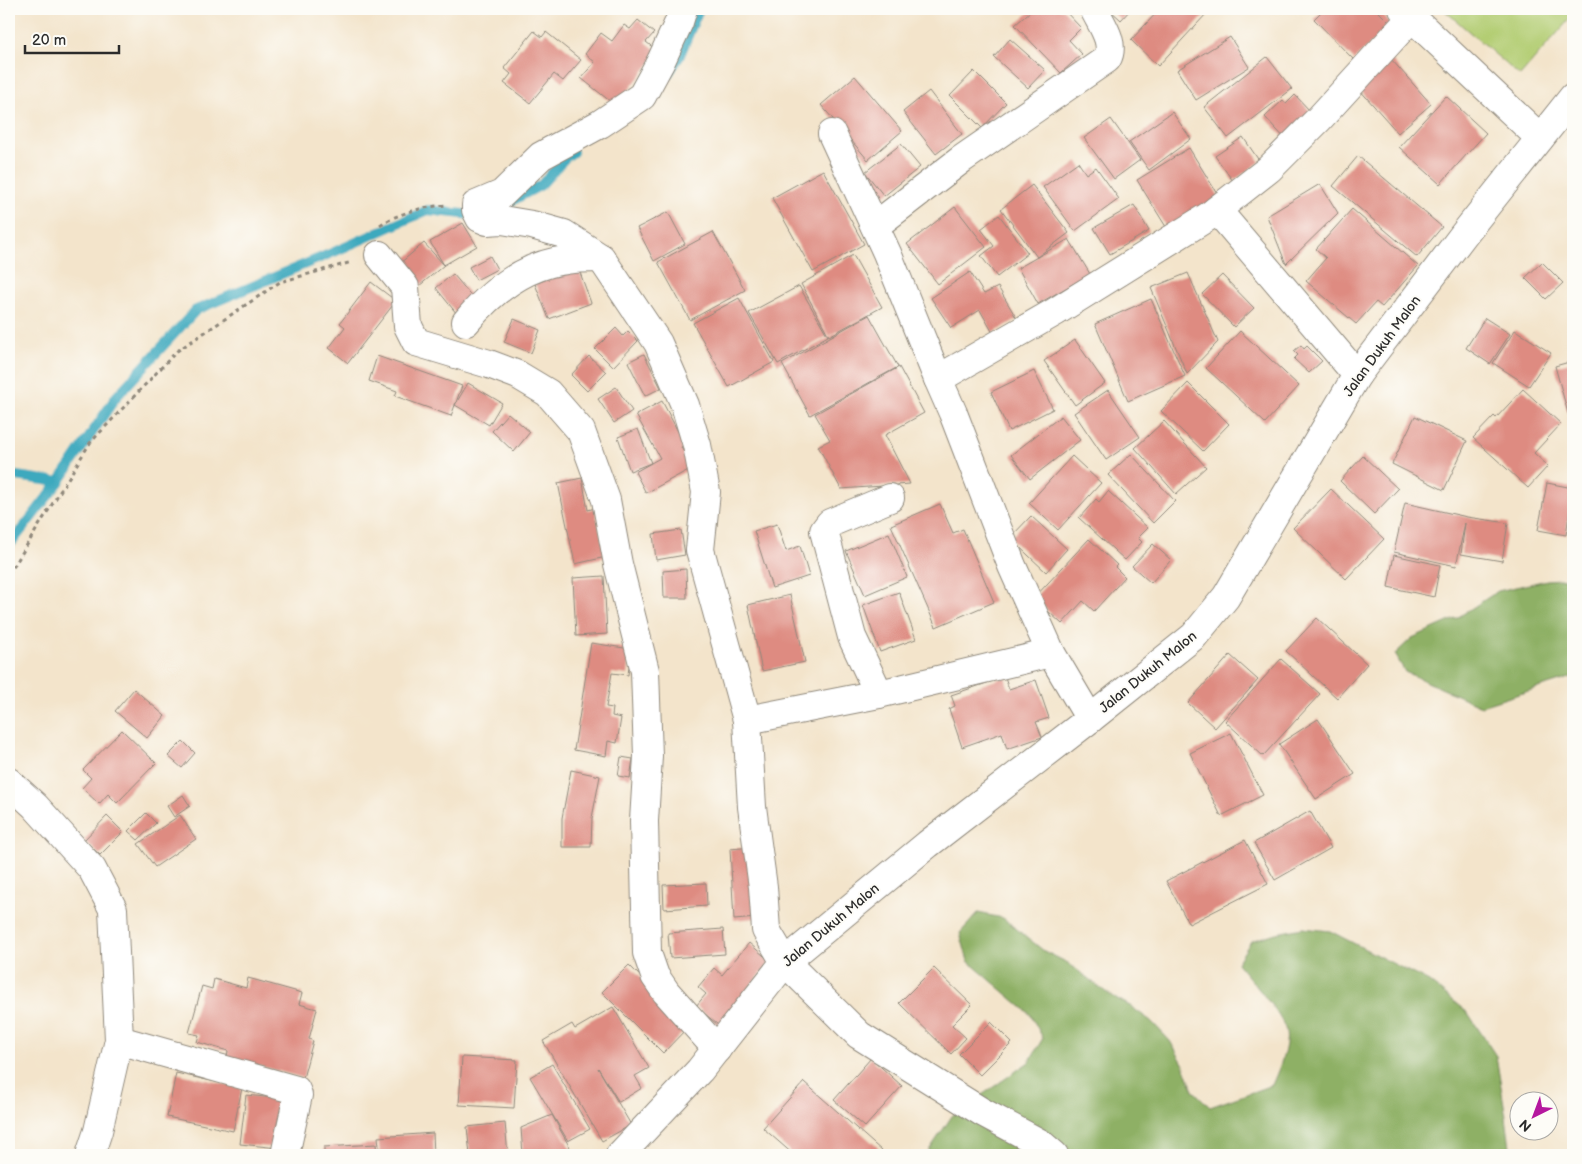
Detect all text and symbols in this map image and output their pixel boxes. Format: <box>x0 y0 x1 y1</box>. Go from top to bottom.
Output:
scale bar <box>25 22 119 54</box>
text: 20 m <box>32 31 66 50</box>
street label: Jalan Dukuh Malon <box>1340 292 1424 400</box>
street label: Jalan Dukuh Malon <box>1096 627 1200 717</box>
street label: Jalan Dukuh Malon <box>779 880 883 970</box>
north arrow <box>1510 1092 1560 1142</box>
text: N <box>1516 1115 1535 1135</box>

